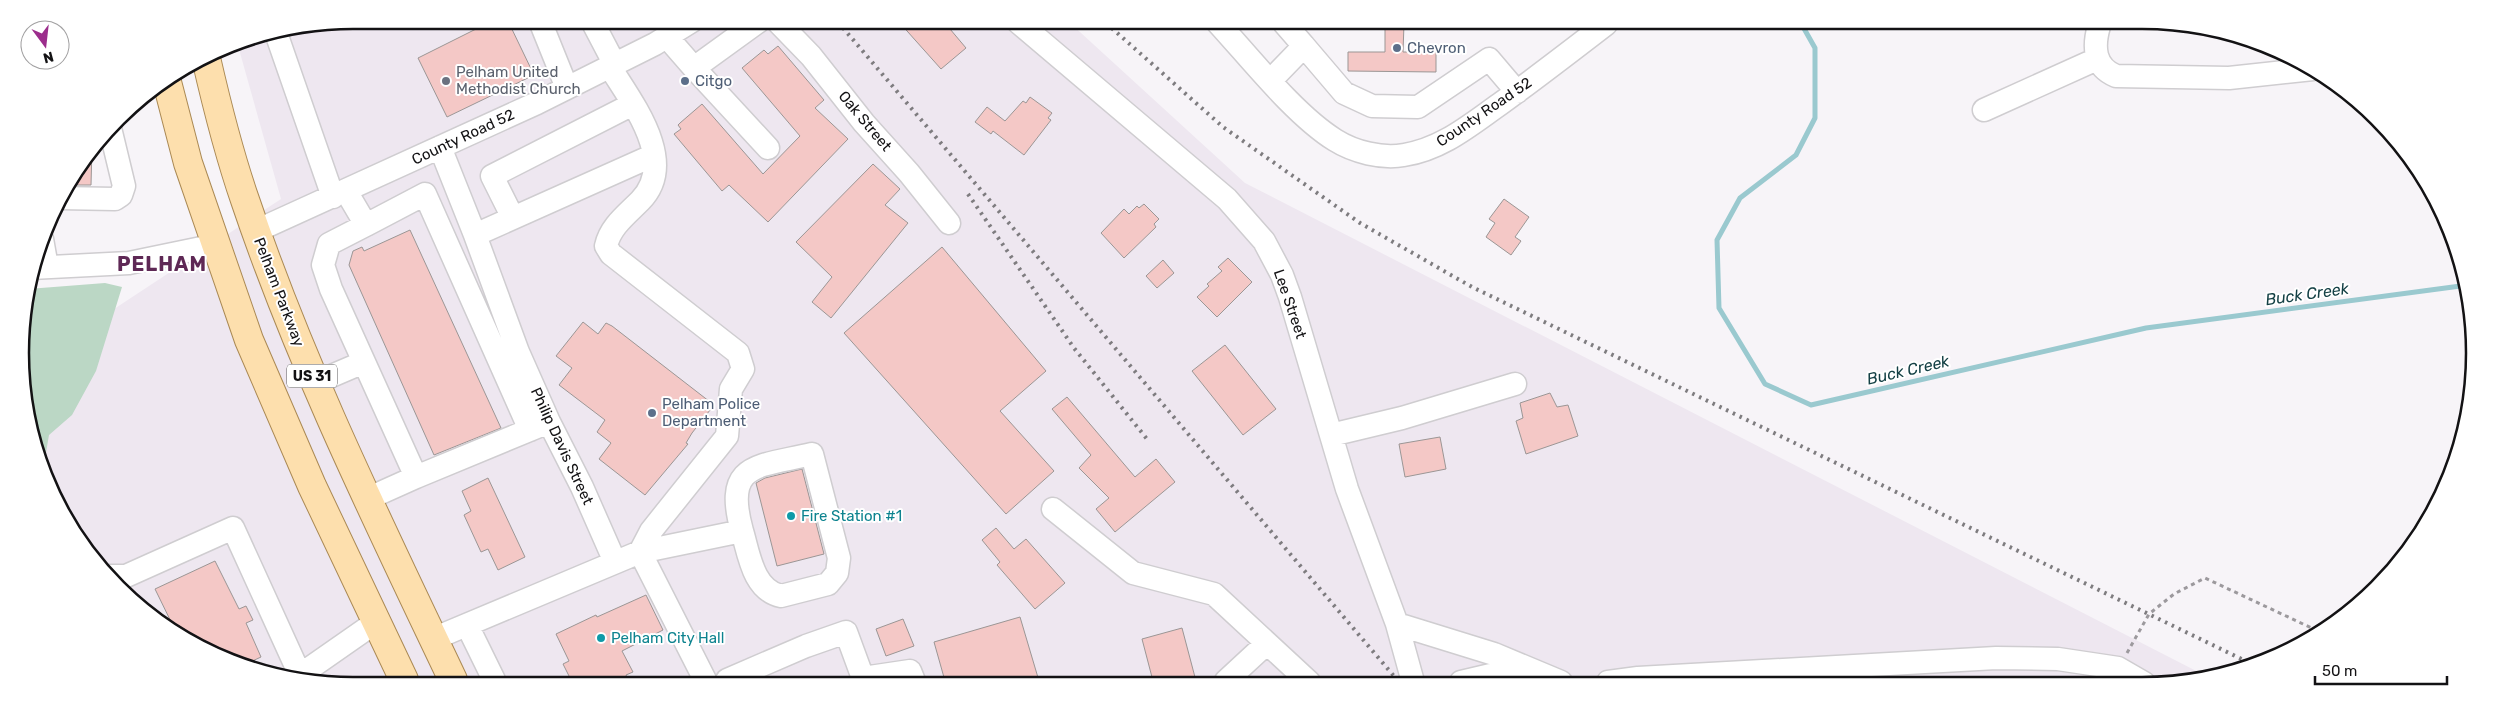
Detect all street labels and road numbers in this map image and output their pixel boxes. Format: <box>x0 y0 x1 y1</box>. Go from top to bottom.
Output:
street label: County Road 52 <box>1433 73 1535 150</box>
street label: Oak Street <box>835 87 895 155</box>
street label: County Road 52 <box>409 105 517 169</box>
street label: Pelham Parkway <box>250 235 308 349</box>
street label: Lee Street <box>1270 267 1310 341</box>
road number: US 31 <box>287 364 337 388</box>
street label: Philip Davis Street <box>527 384 597 508</box>

